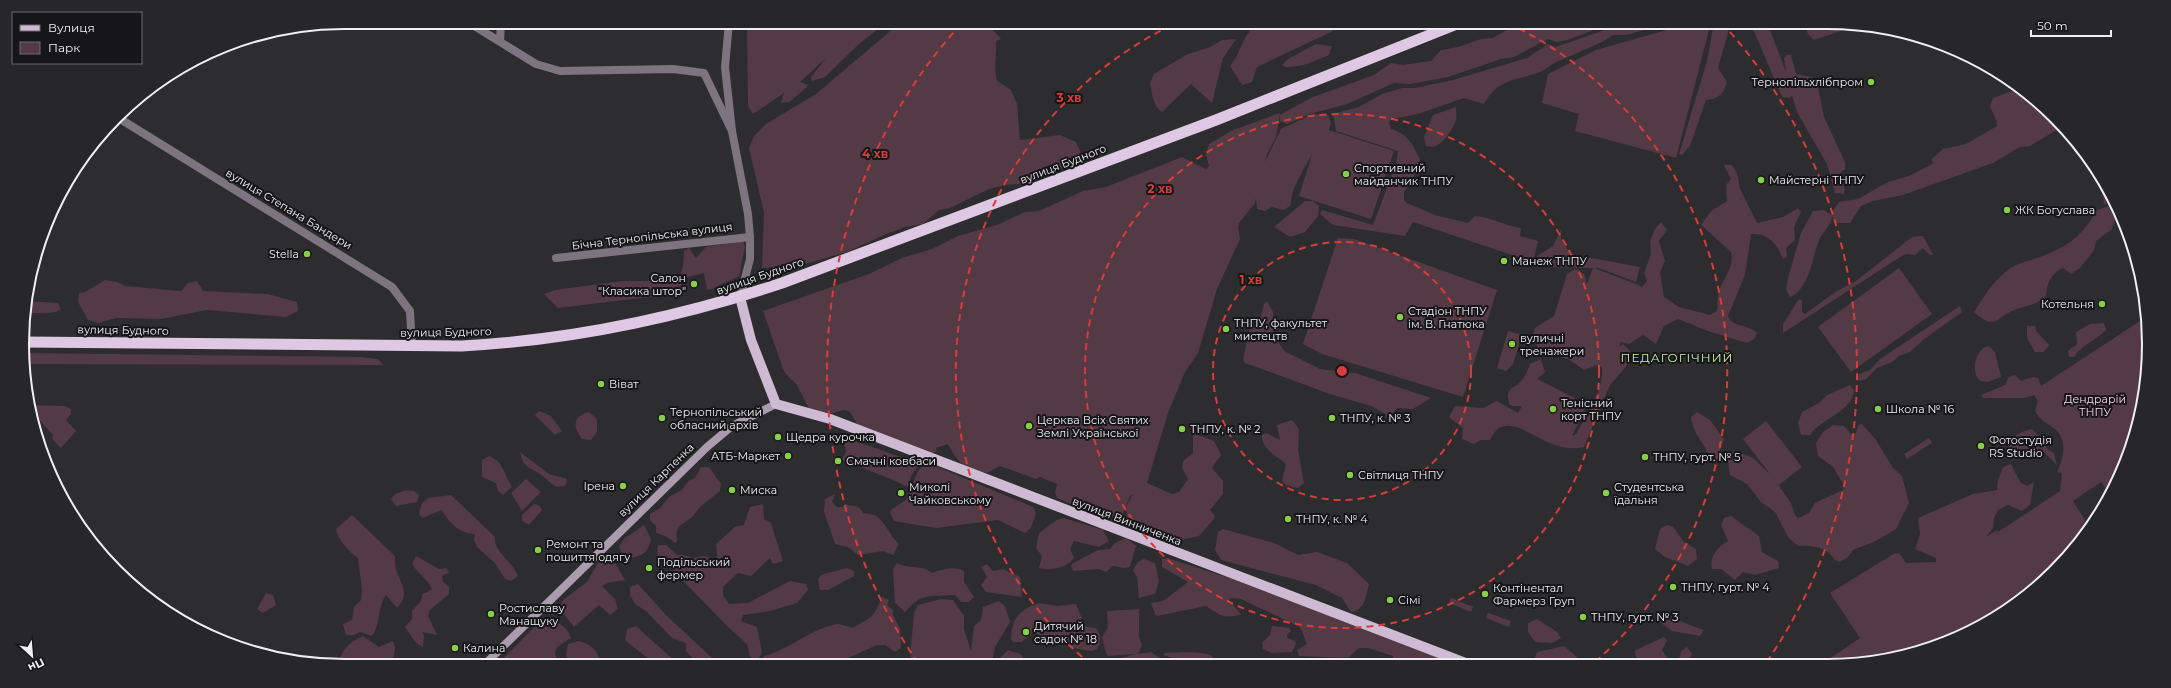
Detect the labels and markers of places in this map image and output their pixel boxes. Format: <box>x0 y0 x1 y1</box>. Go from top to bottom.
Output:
place label: Тернопільхлібпром <box>1752 75 1863 89</box>
marker: Тернопільхлібпром <box>1866 77 1876 87</box>
place label: Спортивний майданчик ТНПУ <box>1354 161 1453 188</box>
marker: Спортивний майданчик ТНПУ <box>1341 169 1351 179</box>
place label: Майстерні ТНПУ <box>1769 173 1865 187</box>
marker: Майстерні ТНПУ <box>1756 175 1766 185</box>
place label: ЖК Богуслава <box>2015 203 2095 217</box>
marker: ЖК Богуслава <box>2002 205 2012 215</box>
place label: Stella <box>269 247 299 261</box>
marker: Stella <box>302 249 312 259</box>
place label: Манеж ТНПУ <box>1512 254 1587 268</box>
marker: Манеж ТНПУ <box>1499 256 1509 266</box>
place label: Салон "Класика штор" <box>598 271 686 298</box>
marker: Салон "Класика штор" <box>689 279 699 289</box>
place label: Котельня <box>2041 297 2094 311</box>
marker: Котельня <box>2097 299 2107 309</box>
place label: Стадіон ТНПУ ім. В. Гнатюка <box>1408 304 1487 331</box>
marker: Стадіон ТНПУ ім. В. Гнатюка <box>1395 312 1405 322</box>
place label: ТНПУ, факультет мистецтв <box>1234 316 1328 343</box>
marker: ТНПУ, факультет мистецтв <box>1221 324 1231 334</box>
place label: вуличні тренажери <box>1520 331 1584 358</box>
marker: вуличні тренажери <box>1507 339 1517 349</box>
centre of rings <box>1335 364 1349 378</box>
place label: Віват <box>609 377 639 391</box>
marker: Віват <box>596 379 606 389</box>
place label: Тенісний корт ТНПУ <box>1561 396 1622 423</box>
place label: Школа № 16 <box>1886 402 1955 416</box>
marker: Тенісний корт ТНПУ <box>1548 404 1558 414</box>
marker: Школа № 16 <box>1873 404 1883 414</box>
place label: Тернопільський обласний архів <box>670 405 762 432</box>
place label: ТНПУ, к. № 3 <box>1340 411 1411 425</box>
marker: Тернопільський обласний архів <box>657 413 667 423</box>
place label: Церква Всіх Святих Землі Української <box>1037 413 1149 440</box>
marker: ТНПУ, к. № 3 <box>1327 413 1337 423</box>
marker: Церква Всіх Святих Землі Української <box>1024 421 1034 431</box>
place label: ТНПУ, к. № 2 <box>1190 422 1261 436</box>
marker: ТНПУ, к. № 2 <box>1177 424 1187 434</box>
place label: Щедра курочка <box>786 430 875 444</box>
marker: Щедра курочка <box>773 432 783 442</box>
place label: Фотостудія RS Studio <box>1989 433 2052 460</box>
marker: Фотостудія RS Studio <box>1976 441 1986 451</box>
place label: АТБ-Маркет <box>711 449 781 463</box>
place label: ТНПУ, гурт. № 5 <box>1653 450 1741 464</box>
marker: АТБ-Маркет <box>783 451 793 461</box>
marker: ТНПУ, гурт. № 5 <box>1640 452 1650 462</box>
place label: Смачні ковбаси <box>846 454 936 468</box>
marker: Смачні ковбаси <box>833 456 843 466</box>
place label: Світлиця ТНПУ <box>1358 468 1444 482</box>
marker: Світлиця ТНПУ <box>1345 470 1355 480</box>
place label: Ірена <box>583 479 615 493</box>
place label: Миколі Чайковському <box>909 480 992 507</box>
place label: Студентська їдальня <box>1614 480 1684 507</box>
marker: Ірена <box>618 481 628 491</box>
place label: Миска <box>740 483 777 497</box>
marker: Миска <box>727 485 737 495</box>
marker: Миколі Чайковському <box>896 488 906 498</box>
marker: Студентська їдальня <box>1601 488 1611 498</box>
place label: ТНПУ, к. № 4 <box>1296 512 1368 526</box>
marker: ТНПУ, к. № 4 <box>1283 514 1293 524</box>
place label: Ремонт та пошиття одягу <box>546 537 631 564</box>
marker: Ремонт та пошиття одягу <box>533 545 543 555</box>
place label: Подільський фермер <box>657 555 730 582</box>
marker: Подільський фермер <box>644 563 654 573</box>
place label: ТНПУ, гурт. № 4 <box>1681 580 1770 594</box>
place label: Контінентал Фармерз Груп <box>1493 581 1575 608</box>
marker: ТНПУ, гурт. № 4 <box>1668 582 1678 592</box>
marker: Контінентал Фармерз Груп <box>1480 589 1490 599</box>
place label: Сімі <box>1398 593 1421 607</box>
marker: Сімі <box>1385 595 1395 605</box>
place label: Ростиславу Манащуку <box>499 601 566 628</box>
marker: Ростиславу Манащуку <box>486 609 496 619</box>
place label: ТНПУ, гурт. № 3 <box>1591 610 1679 624</box>
marker: ТНПУ, гурт. № 3 <box>1578 612 1588 622</box>
place label: Дитячий садок № 18 <box>1034 619 1097 646</box>
marker: Дитячий садок № 18 <box>1021 627 1031 637</box>
place label: Калина <box>463 641 505 655</box>
marker: Калина <box>450 643 460 653</box>

